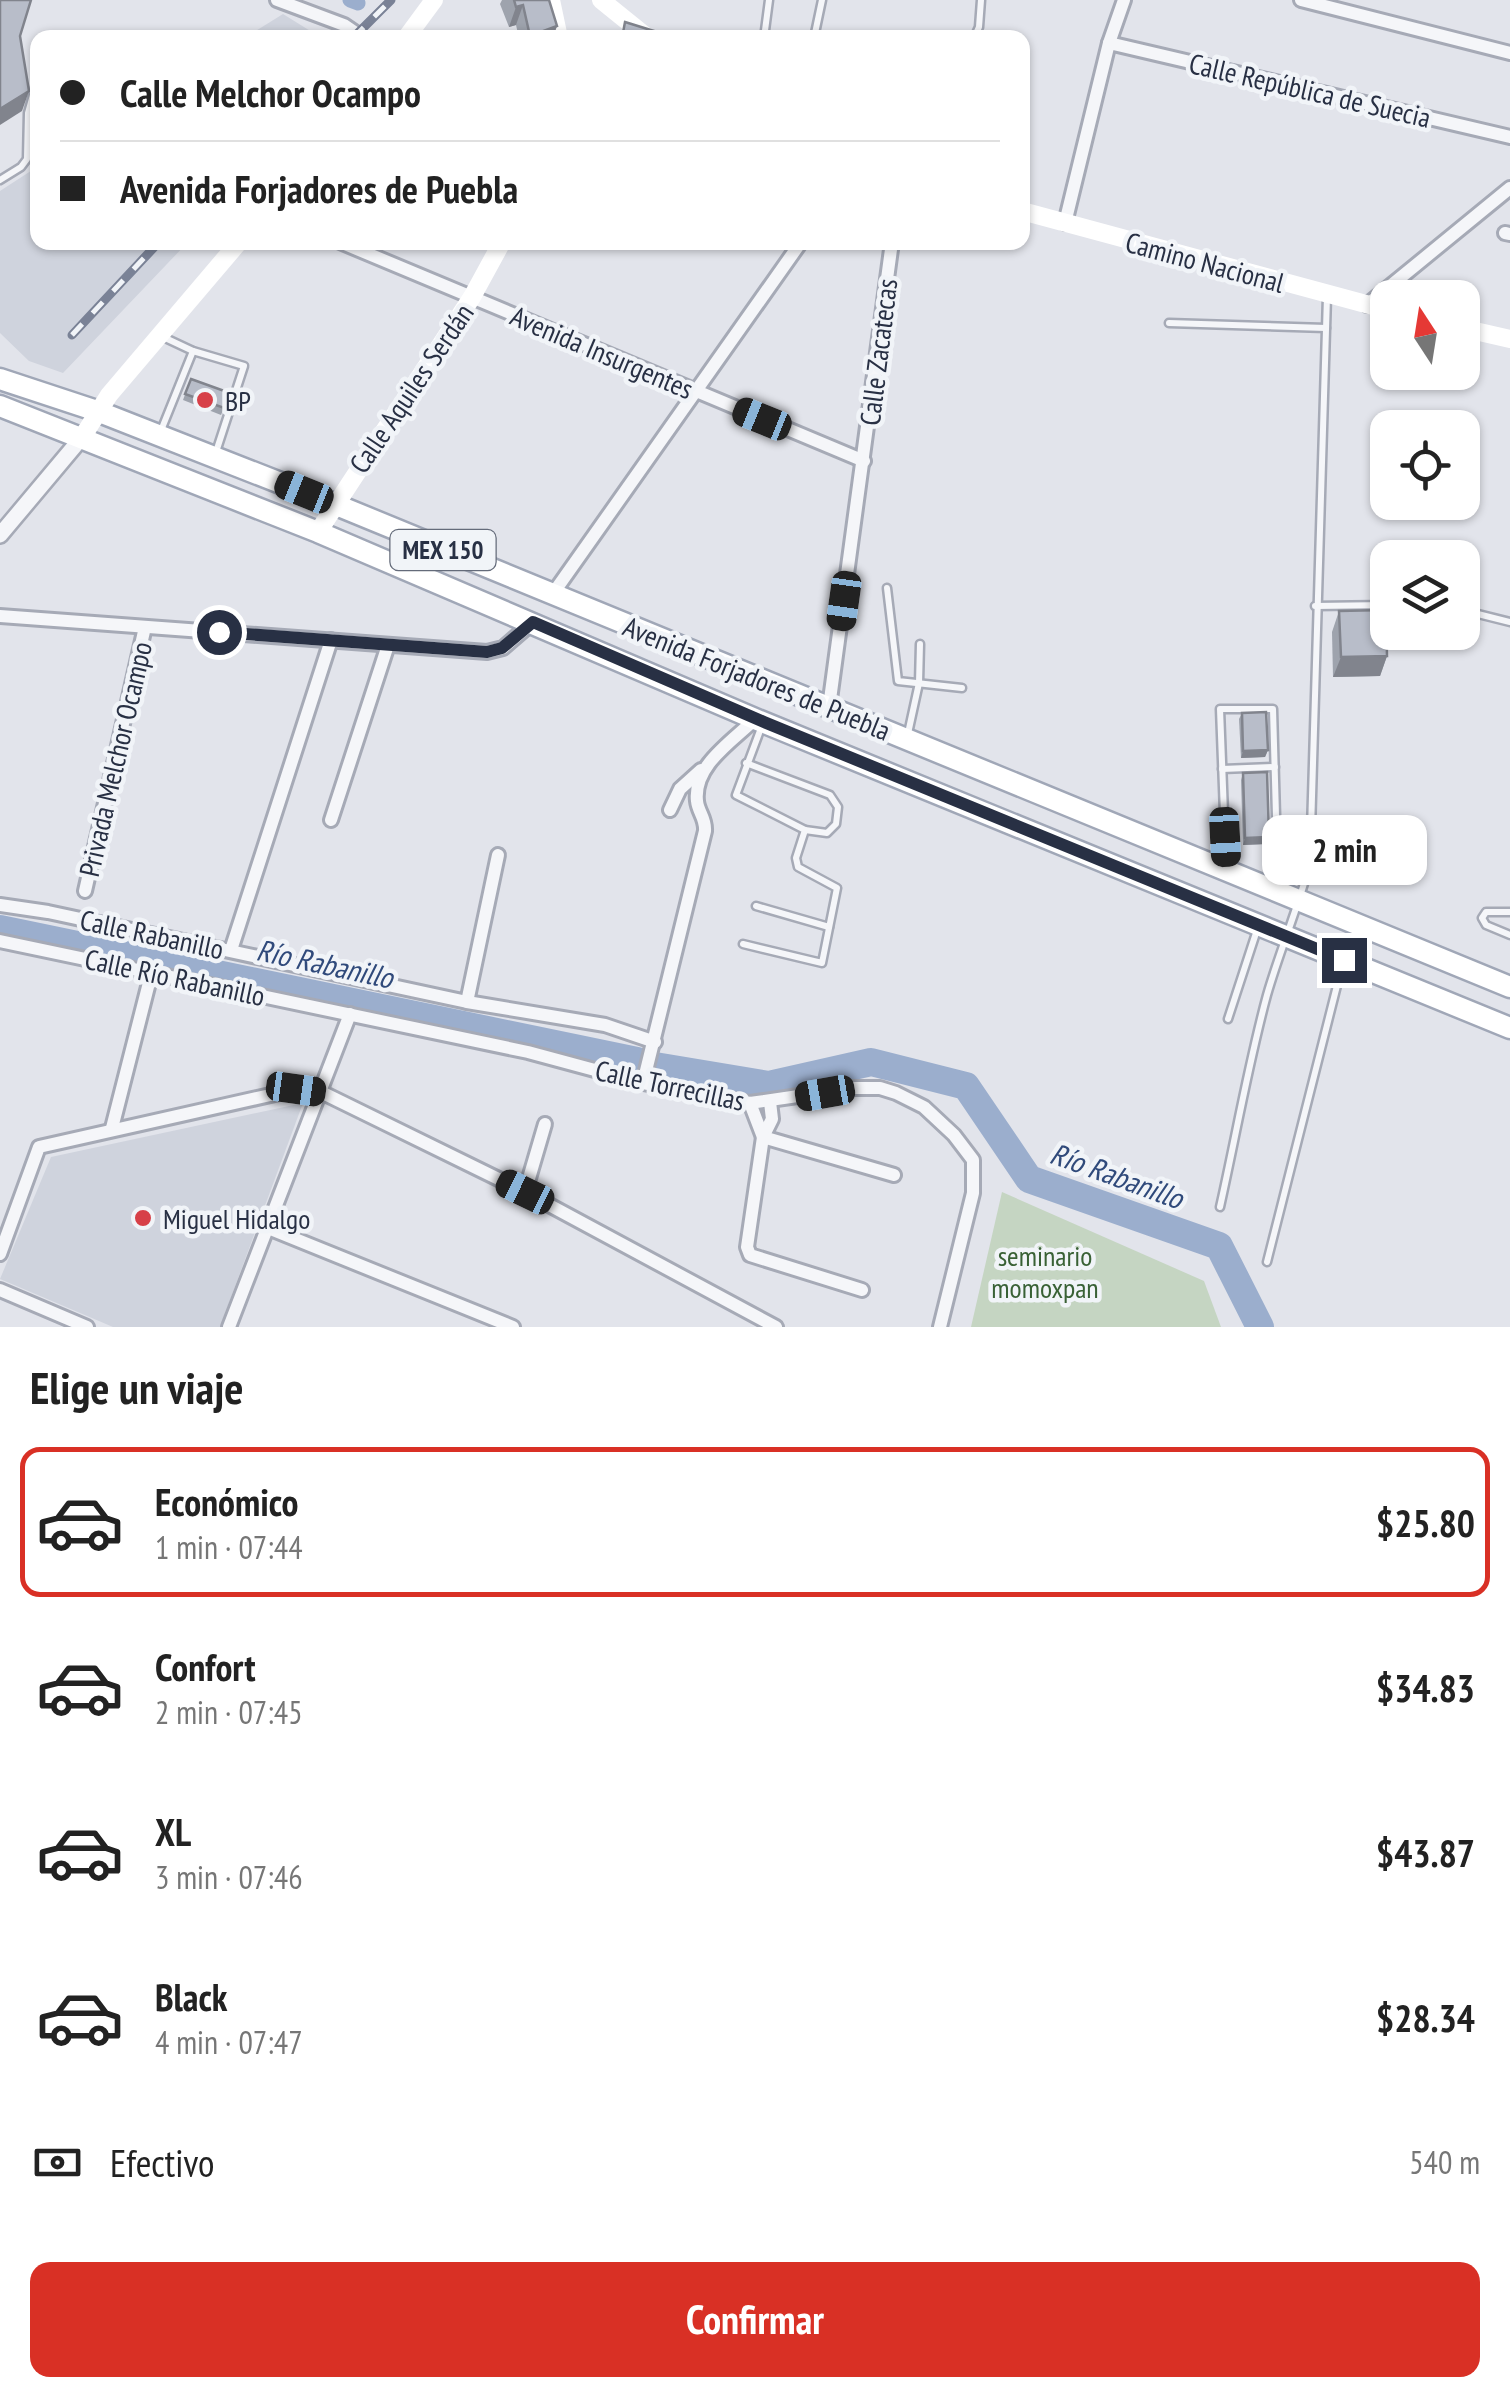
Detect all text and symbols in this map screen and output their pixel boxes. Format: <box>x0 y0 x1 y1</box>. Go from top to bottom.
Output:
street label: Calle República de Suecia <box>1186 44 1434 136</box>
text: Calle Melchor Ocampo <box>120 68 421 117</box>
text: Avenida Forjadores de Puebla <box>120 164 518 213</box>
street label: Camino Nacional <box>1122 223 1289 301</box>
street label: Calle Zacatecas <box>851 277 905 427</box>
north arrow <box>1370 280 1480 390</box>
map controls <box>1370 280 1480 650</box>
street label: Calle Aquiles Serdán <box>341 296 481 480</box>
street label: Avenida Insurgentes <box>505 297 699 407</box>
place label: BP <box>225 382 251 419</box>
marker: BP <box>194 389 216 411</box>
car <box>729 394 795 444</box>
button: locate <box>1370 410 1480 520</box>
car <box>271 467 337 517</box>
road number: MEX 150 <box>390 530 496 570</box>
button: layers <box>1370 540 1480 650</box>
car <box>825 569 863 633</box>
street label: Avenida Forjadores de Puebla <box>618 607 896 749</box>
route start <box>197 610 242 655</box>
street label: Privada Melchor Ocampo <box>70 638 160 880</box>
car <box>1208 806 1242 868</box>
callout: 2 min <box>1262 815 1426 885</box>
text: 2 min <box>1312 829 1377 871</box>
street label: Calle Rabanillo <box>77 901 227 967</box>
water label: Río Rabanillo <box>253 930 399 997</box>
route end <box>1322 938 1367 983</box>
street label: Calle Río Rabanillo <box>82 940 268 1014</box>
street label: Calle Torrecillas <box>592 1051 748 1119</box>
car <box>264 1070 328 1108</box>
car <box>793 1073 857 1113</box>
water label: Río Rabanillo <box>1045 1133 1191 1218</box>
car <box>491 1165 559 1219</box>
place label: Miguel Hidalgo <box>163 1200 310 1237</box>
marker: Miguel Hidalgo <box>132 1207 154 1229</box>
park label: seminario momoxpan <box>991 1237 1099 1306</box>
text: Elige un viaje <box>30 1358 244 1416</box>
icon: car <box>35 1477 125 1567</box>
text: Económico <box>155 1477 299 1526</box>
text: $25.80 <box>1376 1498 1475 1547</box>
text: 1 min · 07:44 <box>155 1526 303 1568</box>
icon: car <box>35 1642 125 1732</box>
text: Confort <box>155 1642 255 1691</box>
text: $34.83 <box>1376 1663 1475 1712</box>
text: 2 min · 07:45 <box>155 1691 303 1733</box>
icon: car <box>35 1807 125 1897</box>
text: XL <box>155 1807 191 1856</box>
text: $43.87 <box>1376 1828 1475 1877</box>
text: 3 min · 07:46 <box>155 1856 303 1898</box>
icon: car <box>35 1972 125 2062</box>
text: Black <box>155 1972 228 2021</box>
text: $28.34 <box>1376 1993 1475 2042</box>
text: 4 min · 07:47 <box>155 2021 303 2063</box>
icon: cash <box>30 2135 85 2190</box>
text: Efectivo <box>110 2138 215 2187</box>
text: 540 m <box>1409 2141 1480 2183</box>
button: Confirmar <box>30 2262 1480 2377</box>

